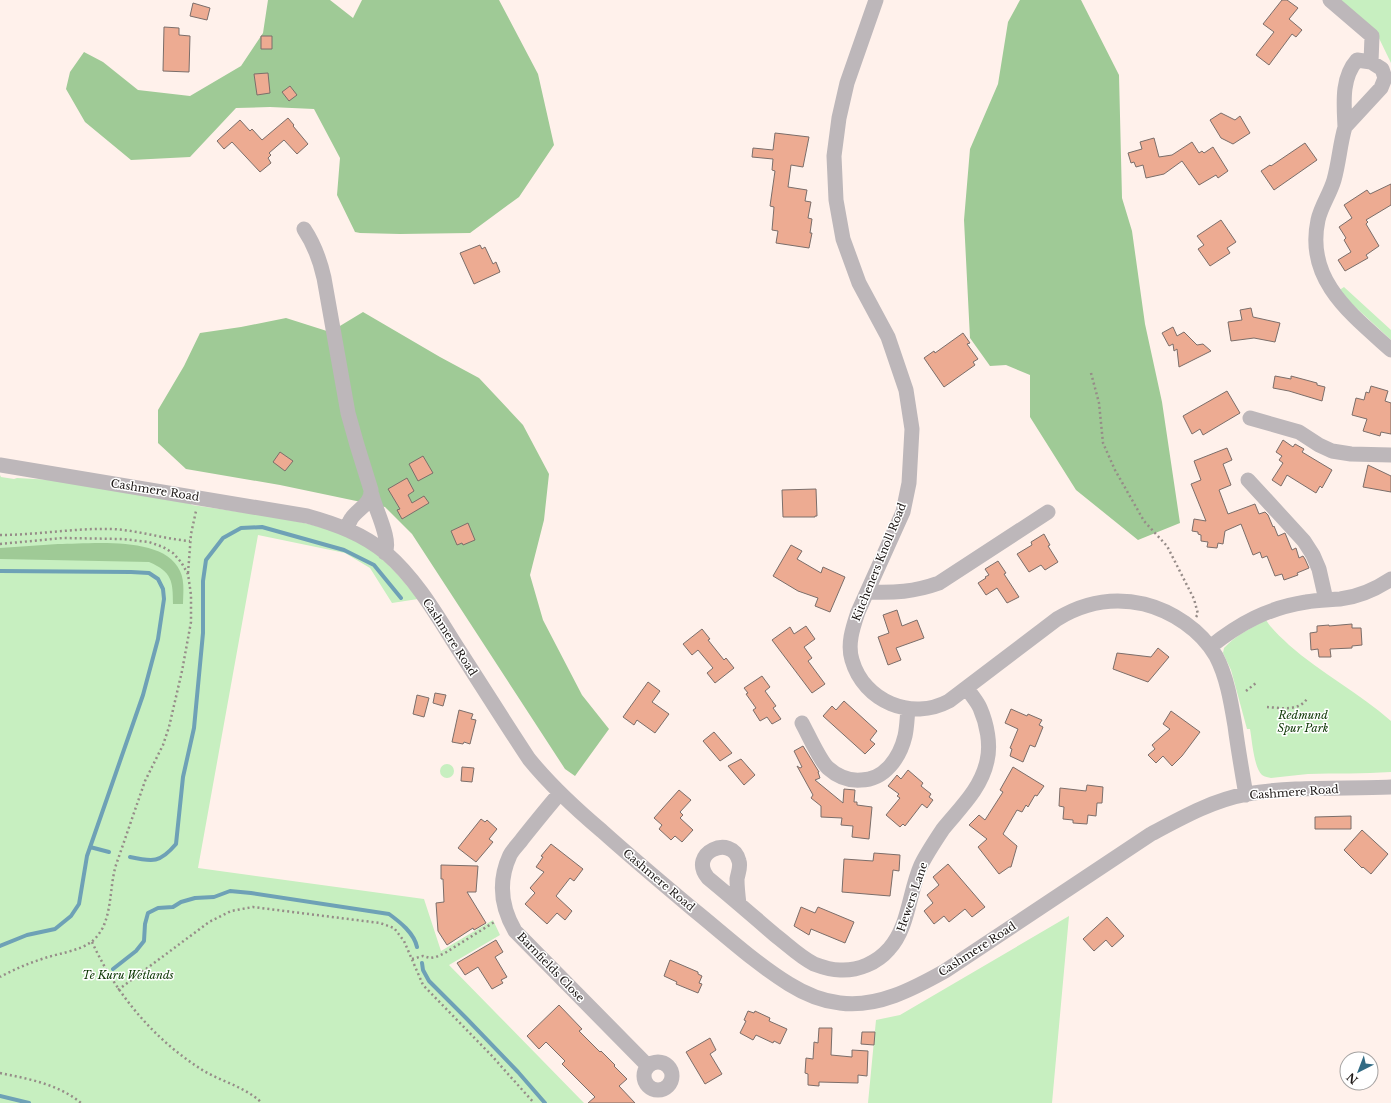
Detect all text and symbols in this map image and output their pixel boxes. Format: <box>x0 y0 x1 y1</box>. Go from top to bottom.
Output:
street label: Cashmere Road <box>110 476 201 504</box>
street label: Kitcheners Knoll Road <box>849 500 909 623</box>
street label: Cashmere Road <box>420 596 481 679</box>
park label: Redmund Spur Park <box>1277 708 1329 735</box>
street label: Cashmere Road <box>1249 782 1340 802</box>
street label: Cashmere Road <box>620 846 698 914</box>
street label: Hewers Lane <box>894 860 930 934</box>
street label: Cashmere Road <box>936 918 1019 979</box>
street label: Barnfields Close <box>514 929 588 1005</box>
park label: Te Kuru Wetlands <box>82 968 174 982</box>
north arrow <box>1339 1051 1379 1091</box>
text: N <box>1343 1069 1361 1087</box>

